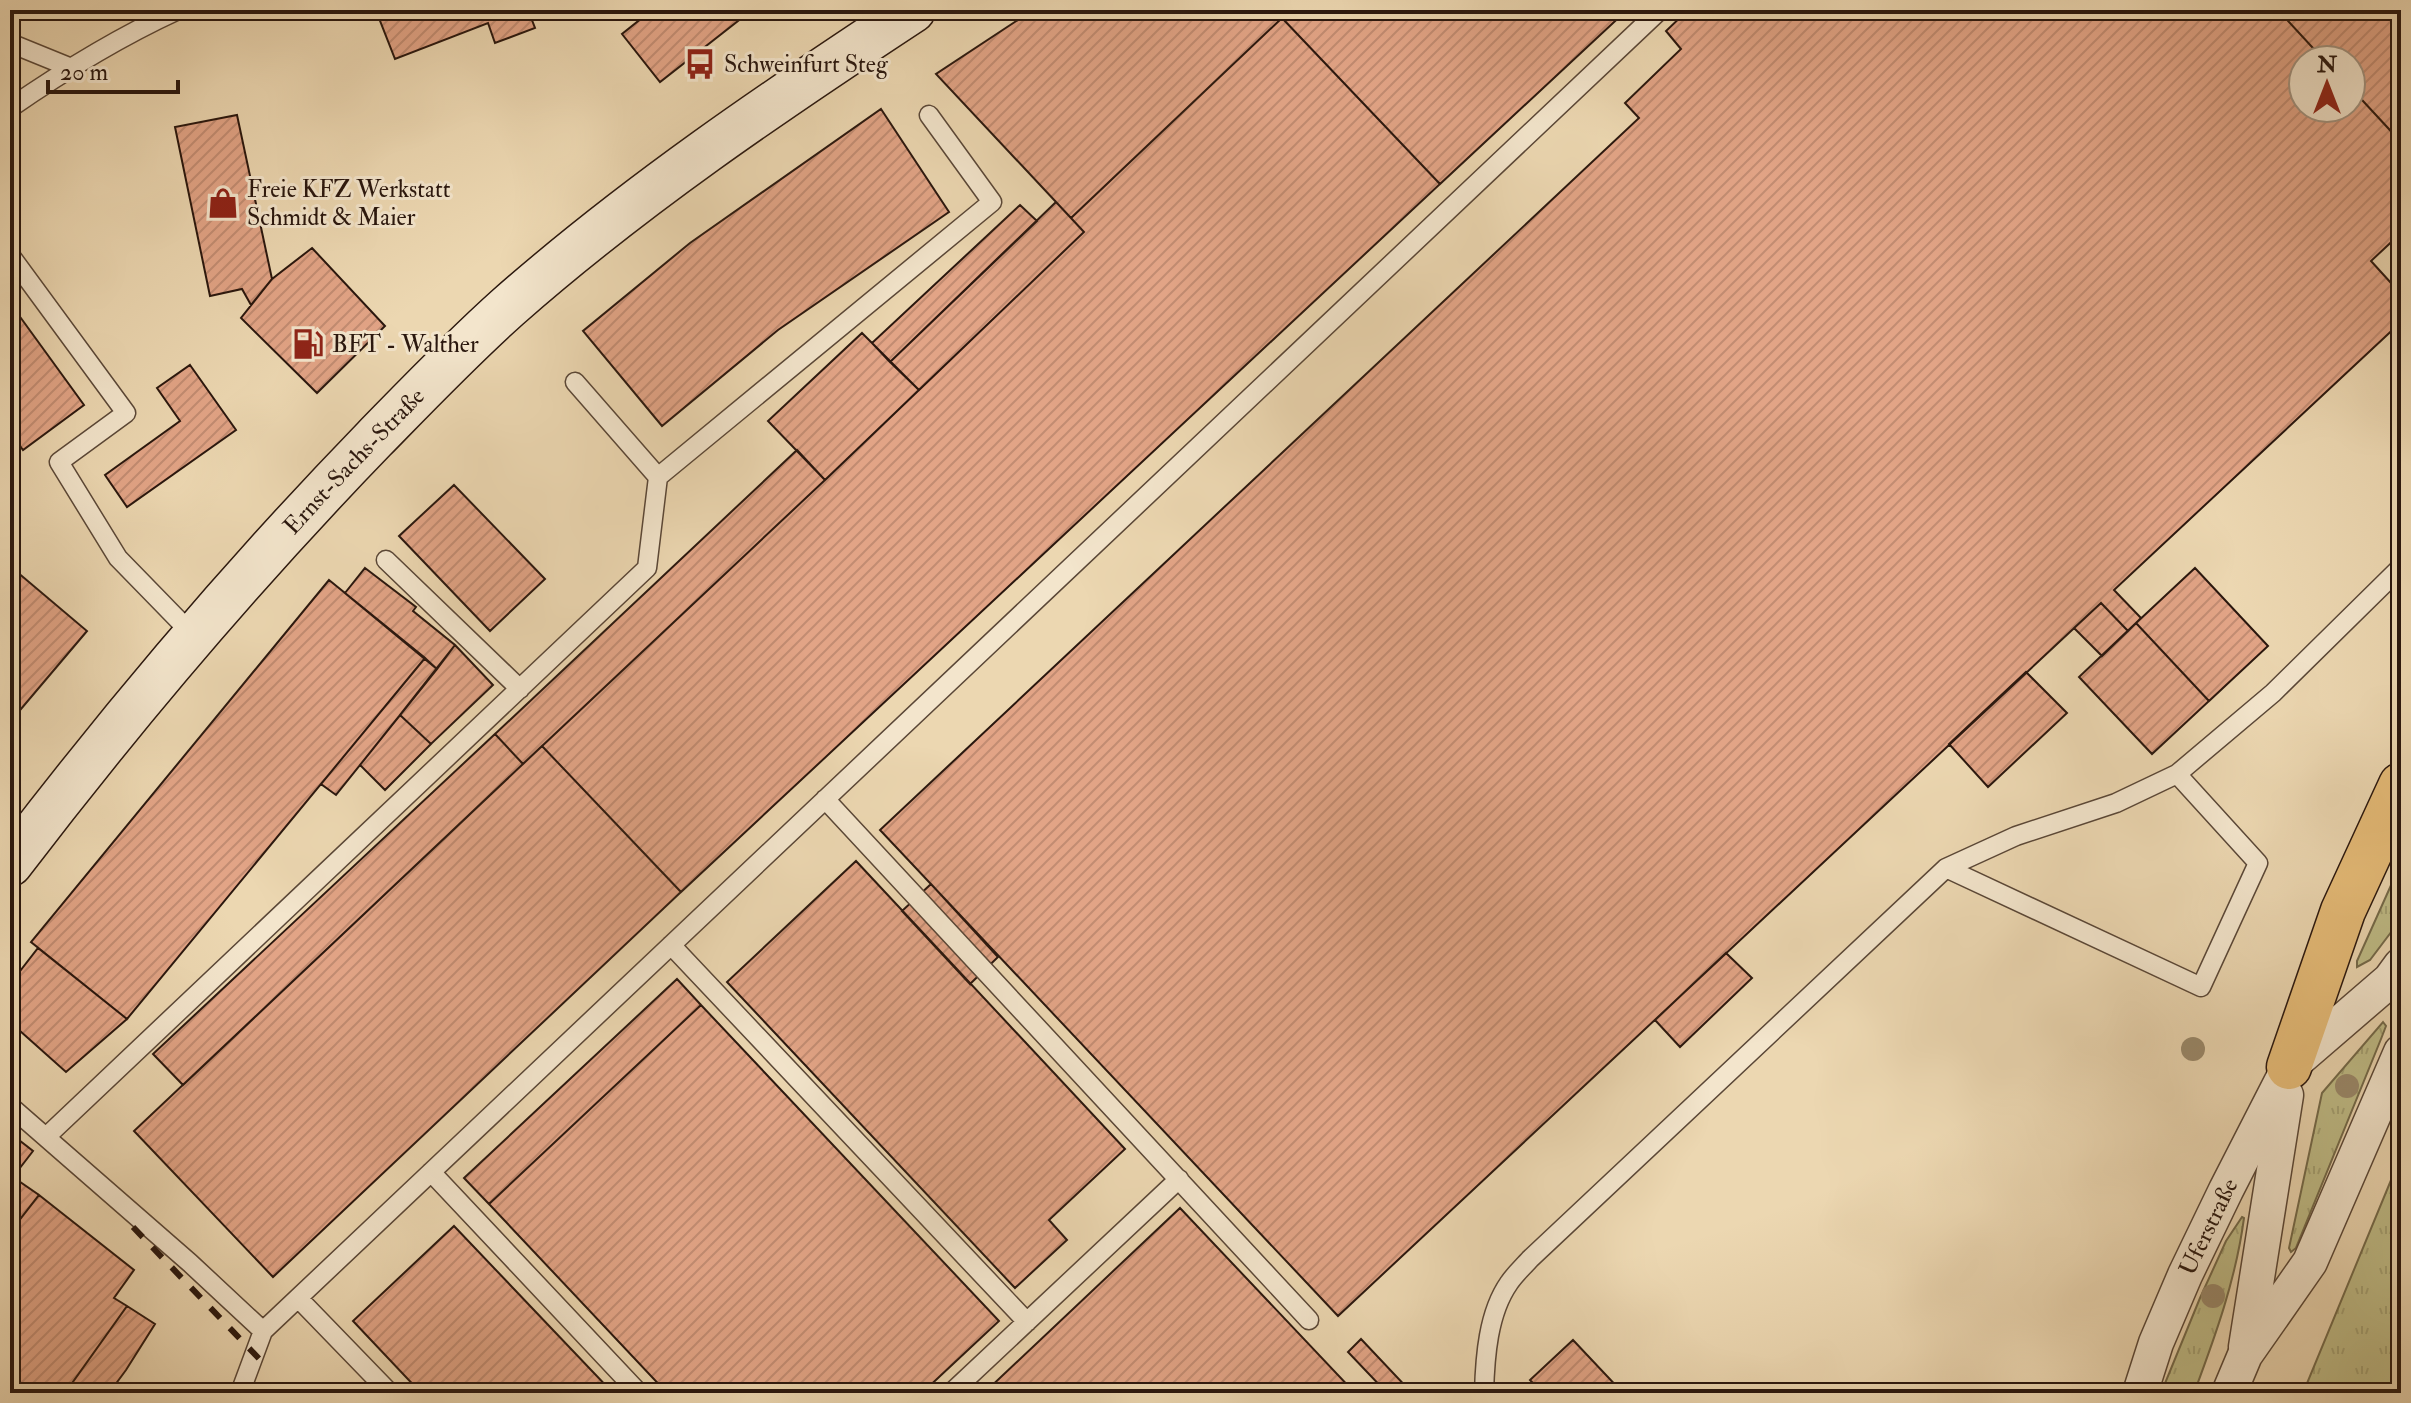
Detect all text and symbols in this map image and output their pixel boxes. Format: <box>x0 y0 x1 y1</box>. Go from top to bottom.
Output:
scale bar <box>48 44 178 94</box>
north arrow <box>2287 44 2367 124</box>
bus stop icon: Schweinfurt Steg <box>683 47 717 81</box>
place label: Schweinfurt Steg <box>724 49 889 80</box>
text: N <box>2316 51 2337 79</box>
text: 20 m <box>60 57 109 88</box>
place label: Freie KFZ Werkstatt Schmidt & Maier <box>247 174 451 233</box>
shop icon: Freie KFZ Werkstatt Schmidt & Maier <box>206 186 240 220</box>
fuel station icon: BFT - Walther <box>291 327 325 361</box>
place label: BFT - Walther <box>332 329 479 360</box>
street label: Ernst-Sachs-Straße <box>276 381 431 541</box>
street label: Uferstraße <box>2172 1173 2245 1280</box>

